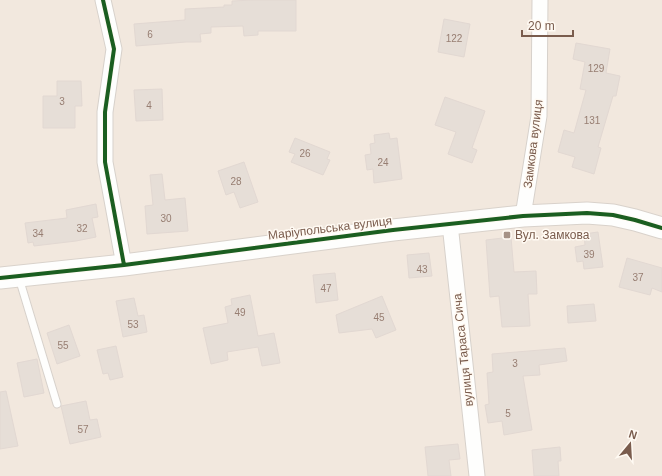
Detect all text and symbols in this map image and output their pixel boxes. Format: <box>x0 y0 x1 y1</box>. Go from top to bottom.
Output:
scale bar <box>522 12 573 38</box>
text: 20 m <box>528 19 555 33</box>
house number: 6 <box>147 29 153 40</box>
house number: 122 <box>446 33 463 44</box>
house number: 129 <box>588 63 605 74</box>
house number: 3 <box>59 96 65 107</box>
street label: Замкова вулиця <box>521 99 545 189</box>
house number: 4 <box>146 100 152 111</box>
house number: 131 <box>584 115 601 126</box>
house number: 26 <box>299 148 311 159</box>
house number: 24 <box>377 157 389 168</box>
house number: 28 <box>230 176 242 187</box>
house number: 30 <box>160 213 172 224</box>
street label: Маріупольська вулиця <box>267 213 393 243</box>
house number: 32 <box>76 223 88 234</box>
house number: 34 <box>32 228 44 239</box>
place label: Вул. Замкова <box>515 228 590 242</box>
marker: Вул. Замкова <box>502 230 512 240</box>
house number: 39 <box>583 249 595 260</box>
house number: 43 <box>416 264 428 275</box>
house number: 37 <box>632 272 644 283</box>
house number: 47 <box>320 283 332 294</box>
street label: вулиця Тараса Сича <box>450 293 476 407</box>
house number: 49 <box>234 307 246 318</box>
house number: 45 <box>373 312 385 323</box>
house number: 53 <box>127 319 139 330</box>
house number: 55 <box>57 340 69 351</box>
house number: 3 <box>512 358 518 369</box>
house number: 5 <box>505 408 511 419</box>
house number: 57 <box>77 424 89 435</box>
north arrow <box>610 424 650 464</box>
text: N <box>627 428 639 441</box>

